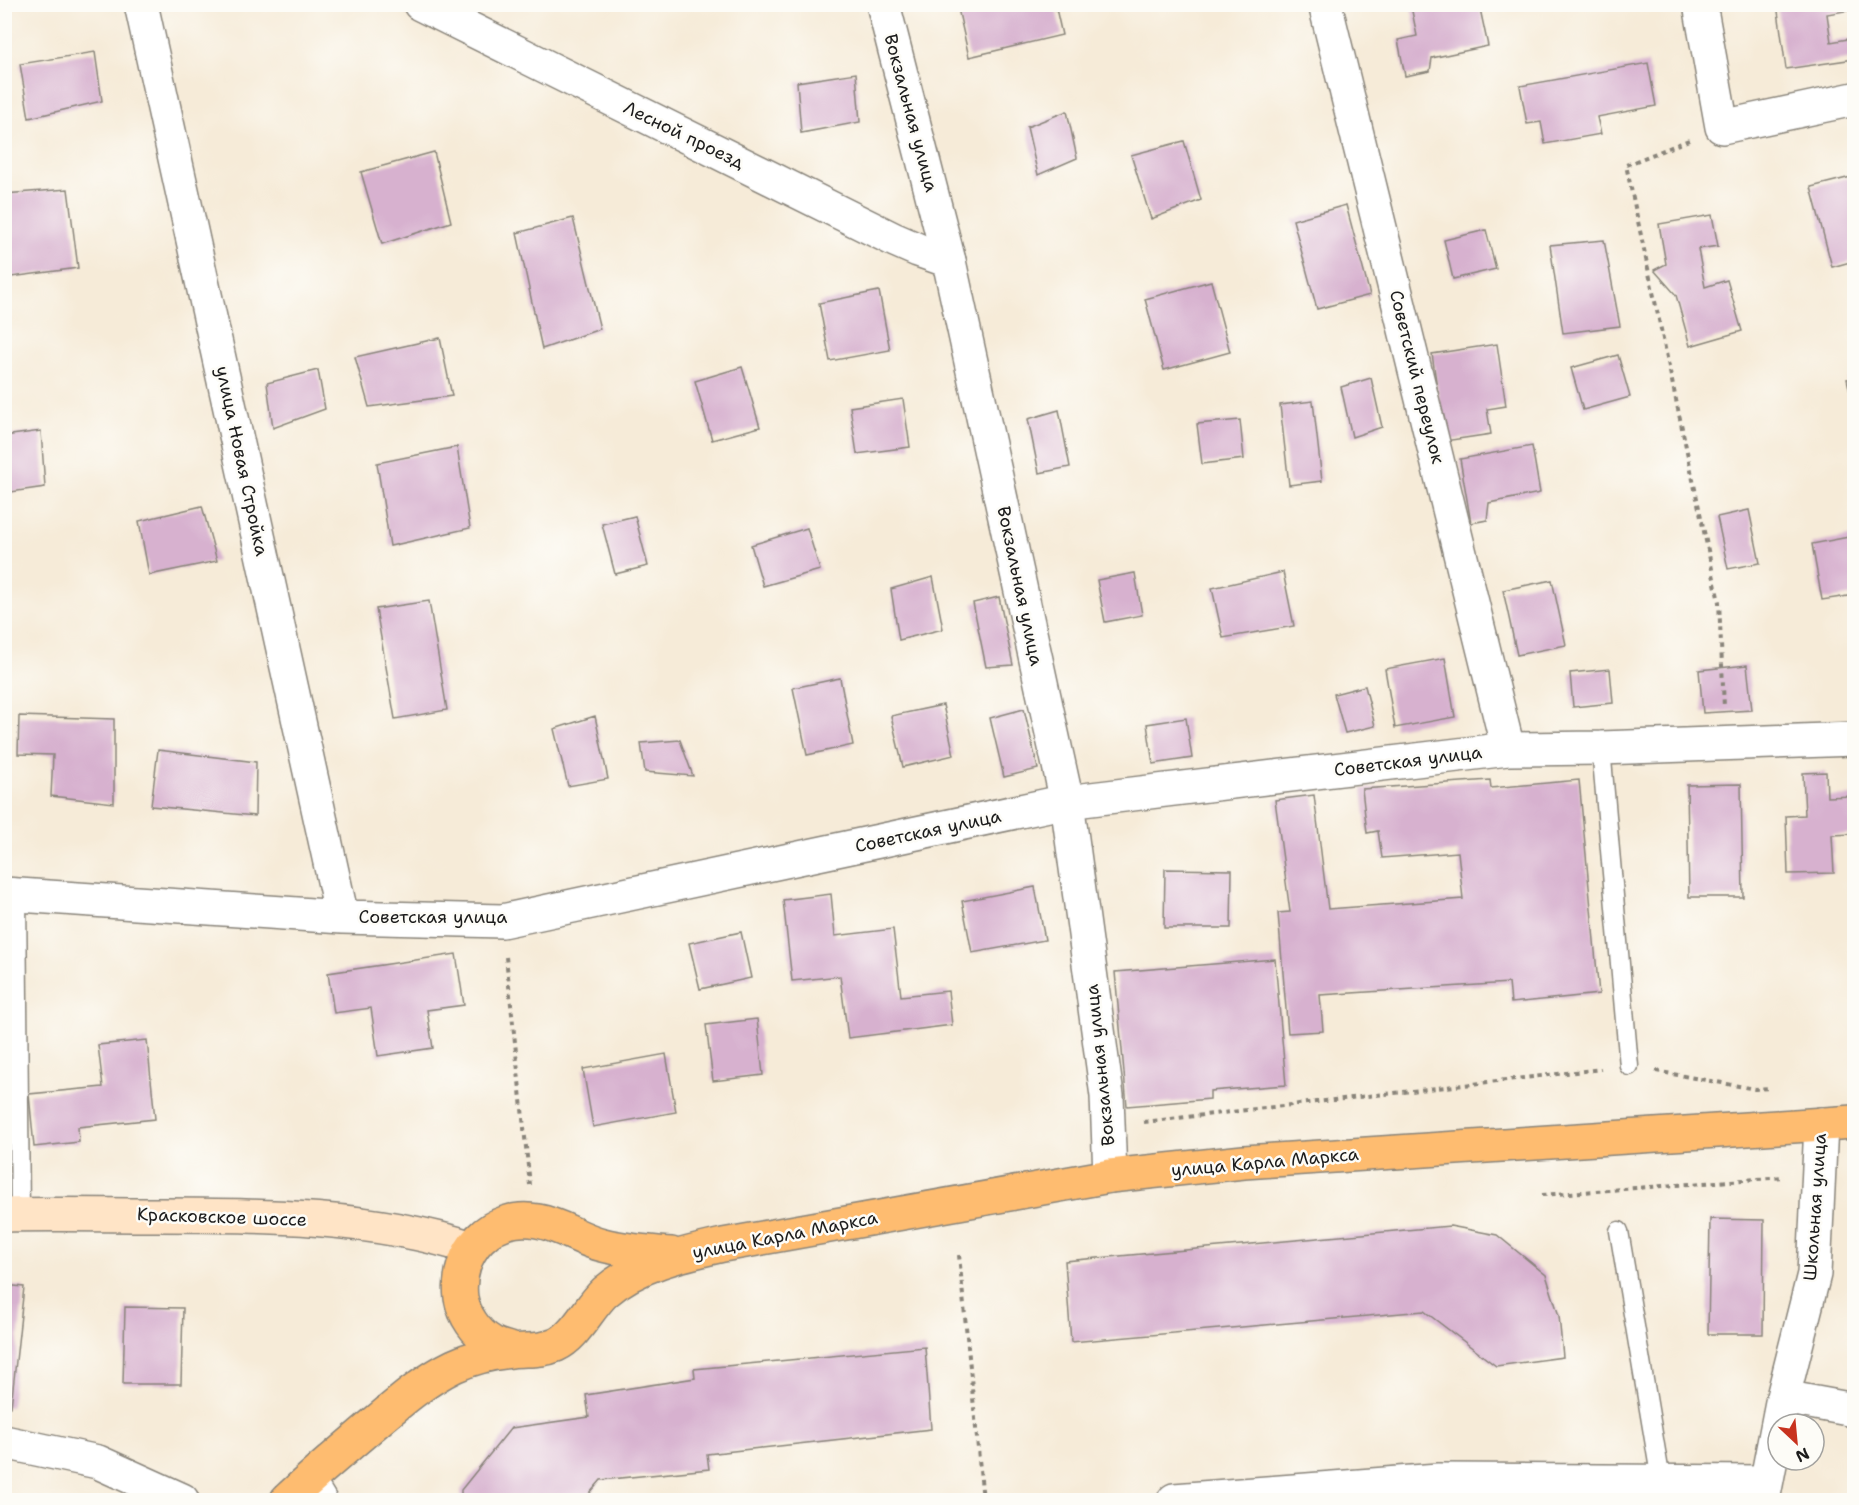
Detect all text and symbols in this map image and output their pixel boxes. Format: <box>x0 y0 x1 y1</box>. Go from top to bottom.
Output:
street label: Вокзальная улица <box>878 31 944 195</box>
street label: Лесной проезд <box>620 95 749 175</box>
street label: Советский переулок <box>1384 288 1450 467</box>
street label: улица Новая Стройка <box>210 364 274 558</box>
street label: Вокзальная улица <box>991 504 1049 668</box>
street label: Советская улица <box>1333 740 1483 782</box>
street label: Советская улица <box>853 804 1003 858</box>
street label: Советская улица <box>359 905 507 929</box>
street label: Вокзальная улица <box>1080 983 1120 1147</box>
street label: Школьная улица <box>1798 1132 1832 1282</box>
street label: улица Карла Маркса <box>1170 1142 1360 1182</box>
street label: Красковское шоссе <box>137 1202 307 1232</box>
street label: улица Карла Маркса <box>690 1205 880 1265</box>
north arrow <box>1766 1412 1826 1472</box>
text: N <box>1792 1443 1813 1467</box>

